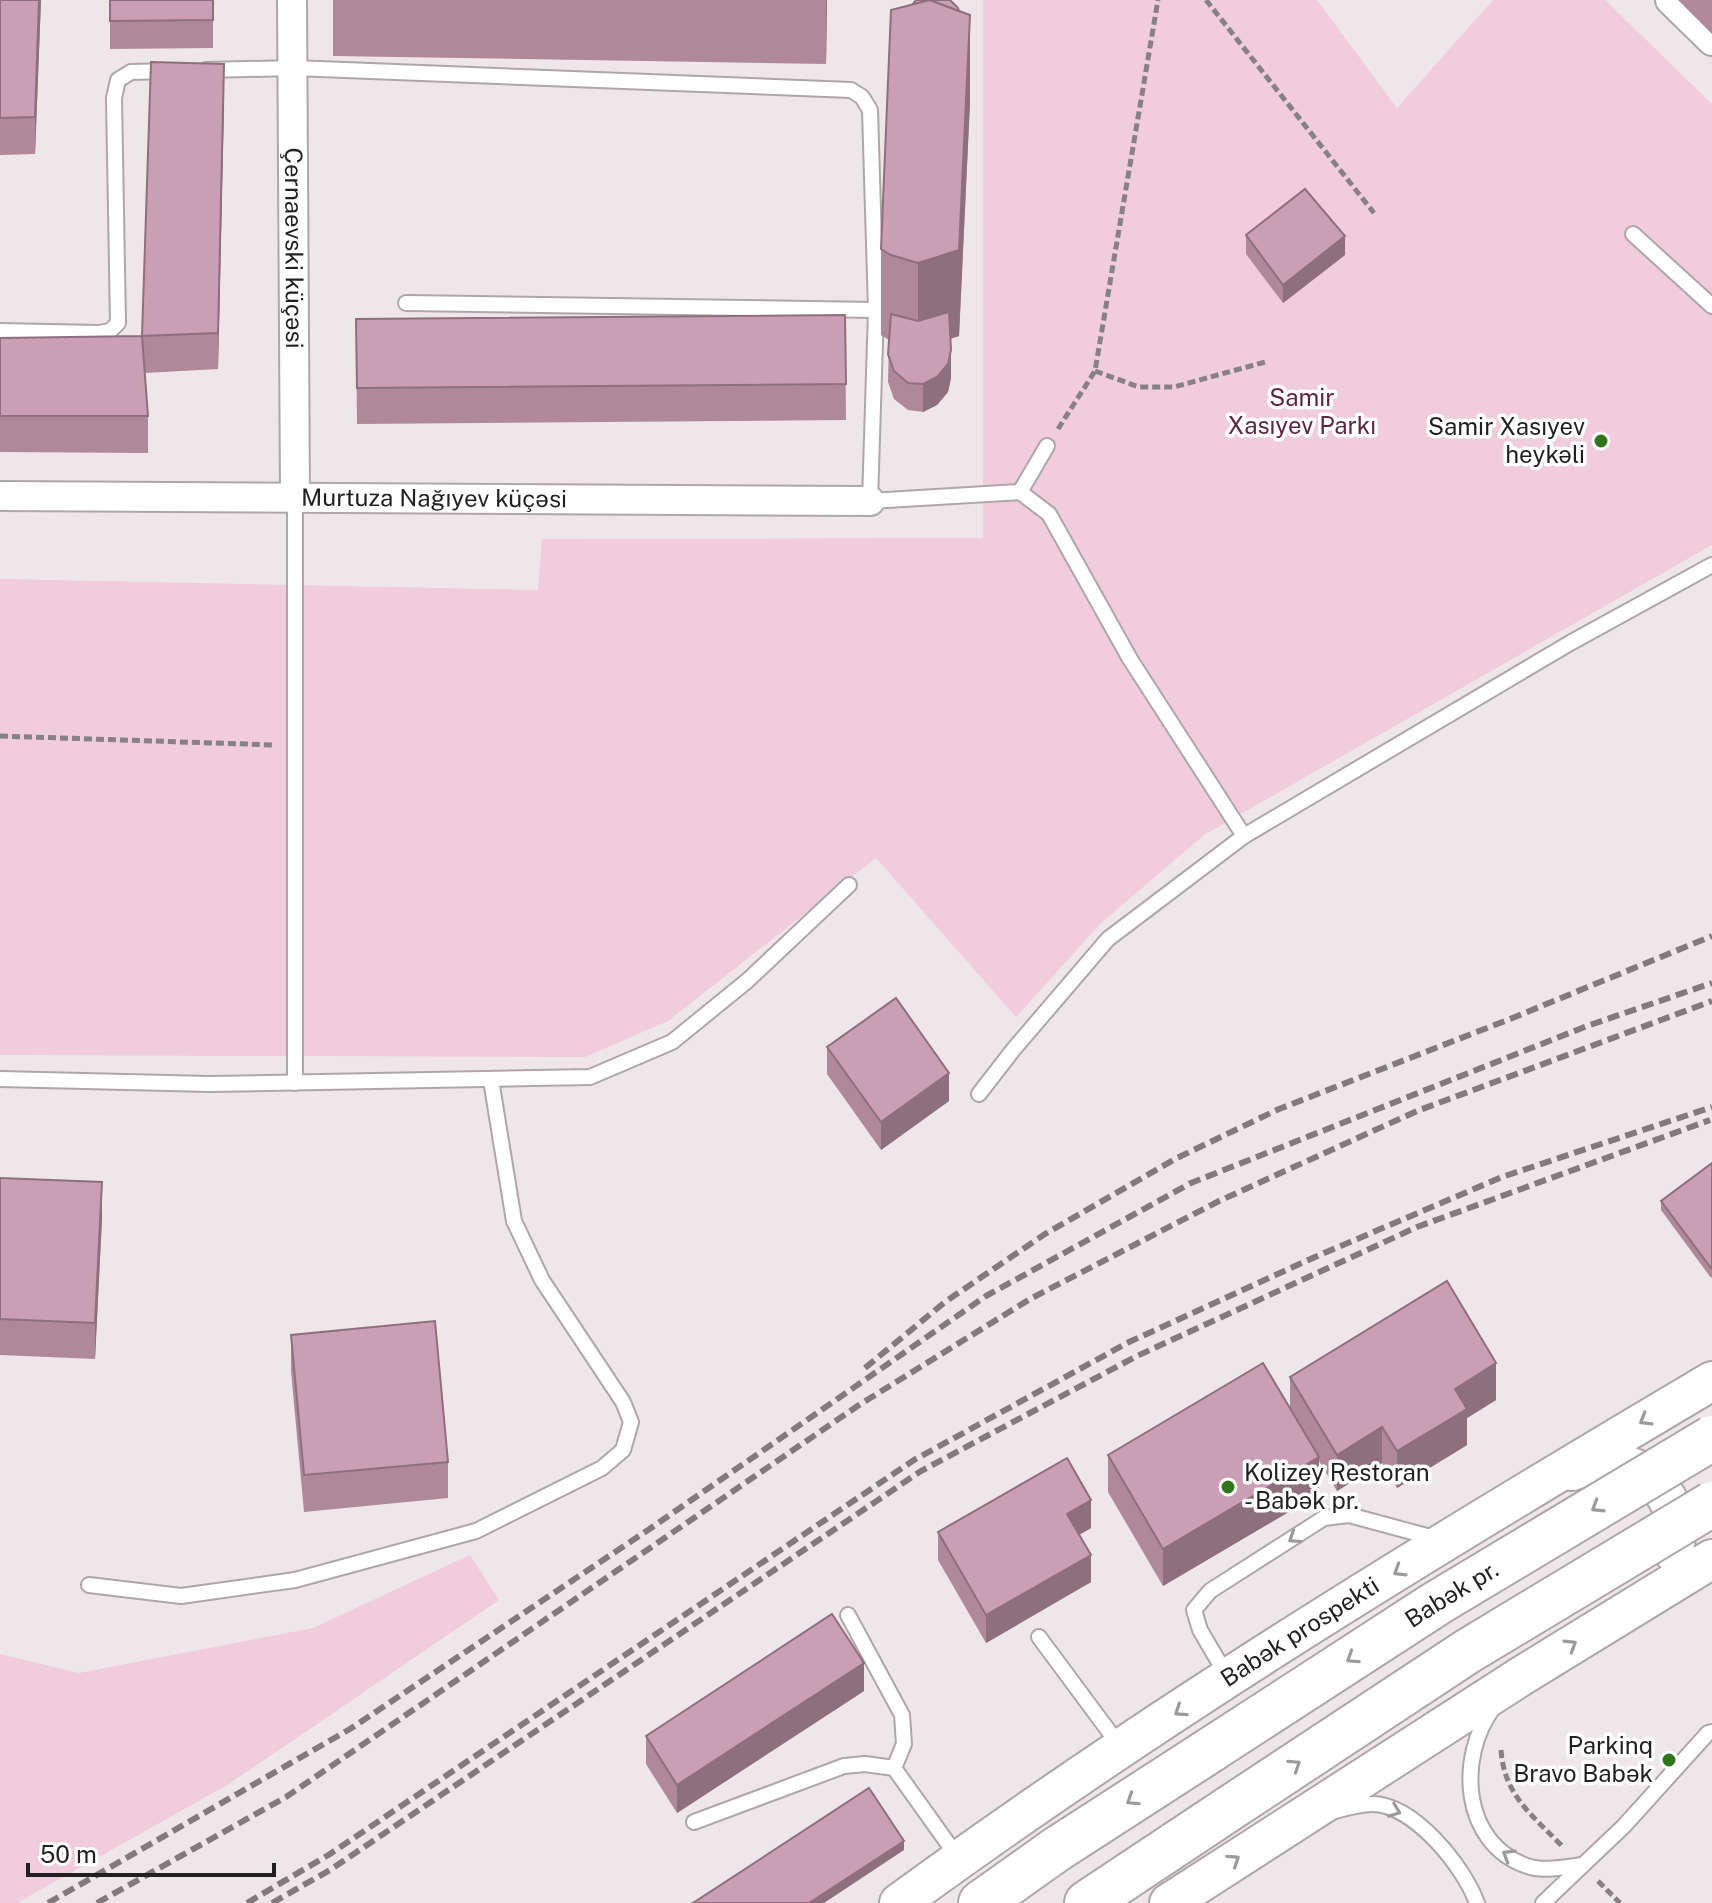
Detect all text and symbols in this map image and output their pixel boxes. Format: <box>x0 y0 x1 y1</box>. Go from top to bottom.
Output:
street label: Çernaevski küçəsi <box>280 147 309 349</box>
park label: Samir Xasıyev Parkı <box>1228 383 1376 439</box>
place label: Samir Xasıyev heykəli <box>1428 412 1585 468</box>
marker: Samir Xasıyev heykəli <box>1592 432 1610 450</box>
street label: Murtuza Nağıyev küçəsi <box>301 483 567 512</box>
one-way arrow <box>1639 1411 1654 1426</box>
place label: Kolizey Restoran - Babək pr. <box>1244 1458 1430 1514</box>
marker: Kolizey Restoran - Babək pr. <box>1219 1478 1237 1496</box>
one-way arrow <box>1591 1497 1606 1512</box>
one-way arrow <box>1288 1529 1302 1544</box>
street label: Babək pr. <box>1400 1555 1503 1633</box>
one-way arrow <box>1393 1561 1408 1576</box>
street label: Babək prospekti <box>1215 1571 1384 1692</box>
one-way arrow <box>1563 1639 1577 1654</box>
one-way arrow <box>1346 1648 1361 1663</box>
one-way arrow <box>1174 1701 1189 1716</box>
place label: Parkinq Bravo Babək <box>1513 1731 1653 1787</box>
marker: Parkinq Bravo Babək <box>1660 1751 1678 1769</box>
one-way arrow <box>1287 1760 1301 1775</box>
one-way arrow <box>1126 1791 1141 1806</box>
one-way arrow <box>1387 1801 1401 1818</box>
scale bar <box>28 1827 274 1877</box>
text: 50 m <box>40 1840 97 1868</box>
one-way arrow <box>1502 1849 1517 1864</box>
one-way arrow <box>1226 1855 1240 1870</box>

